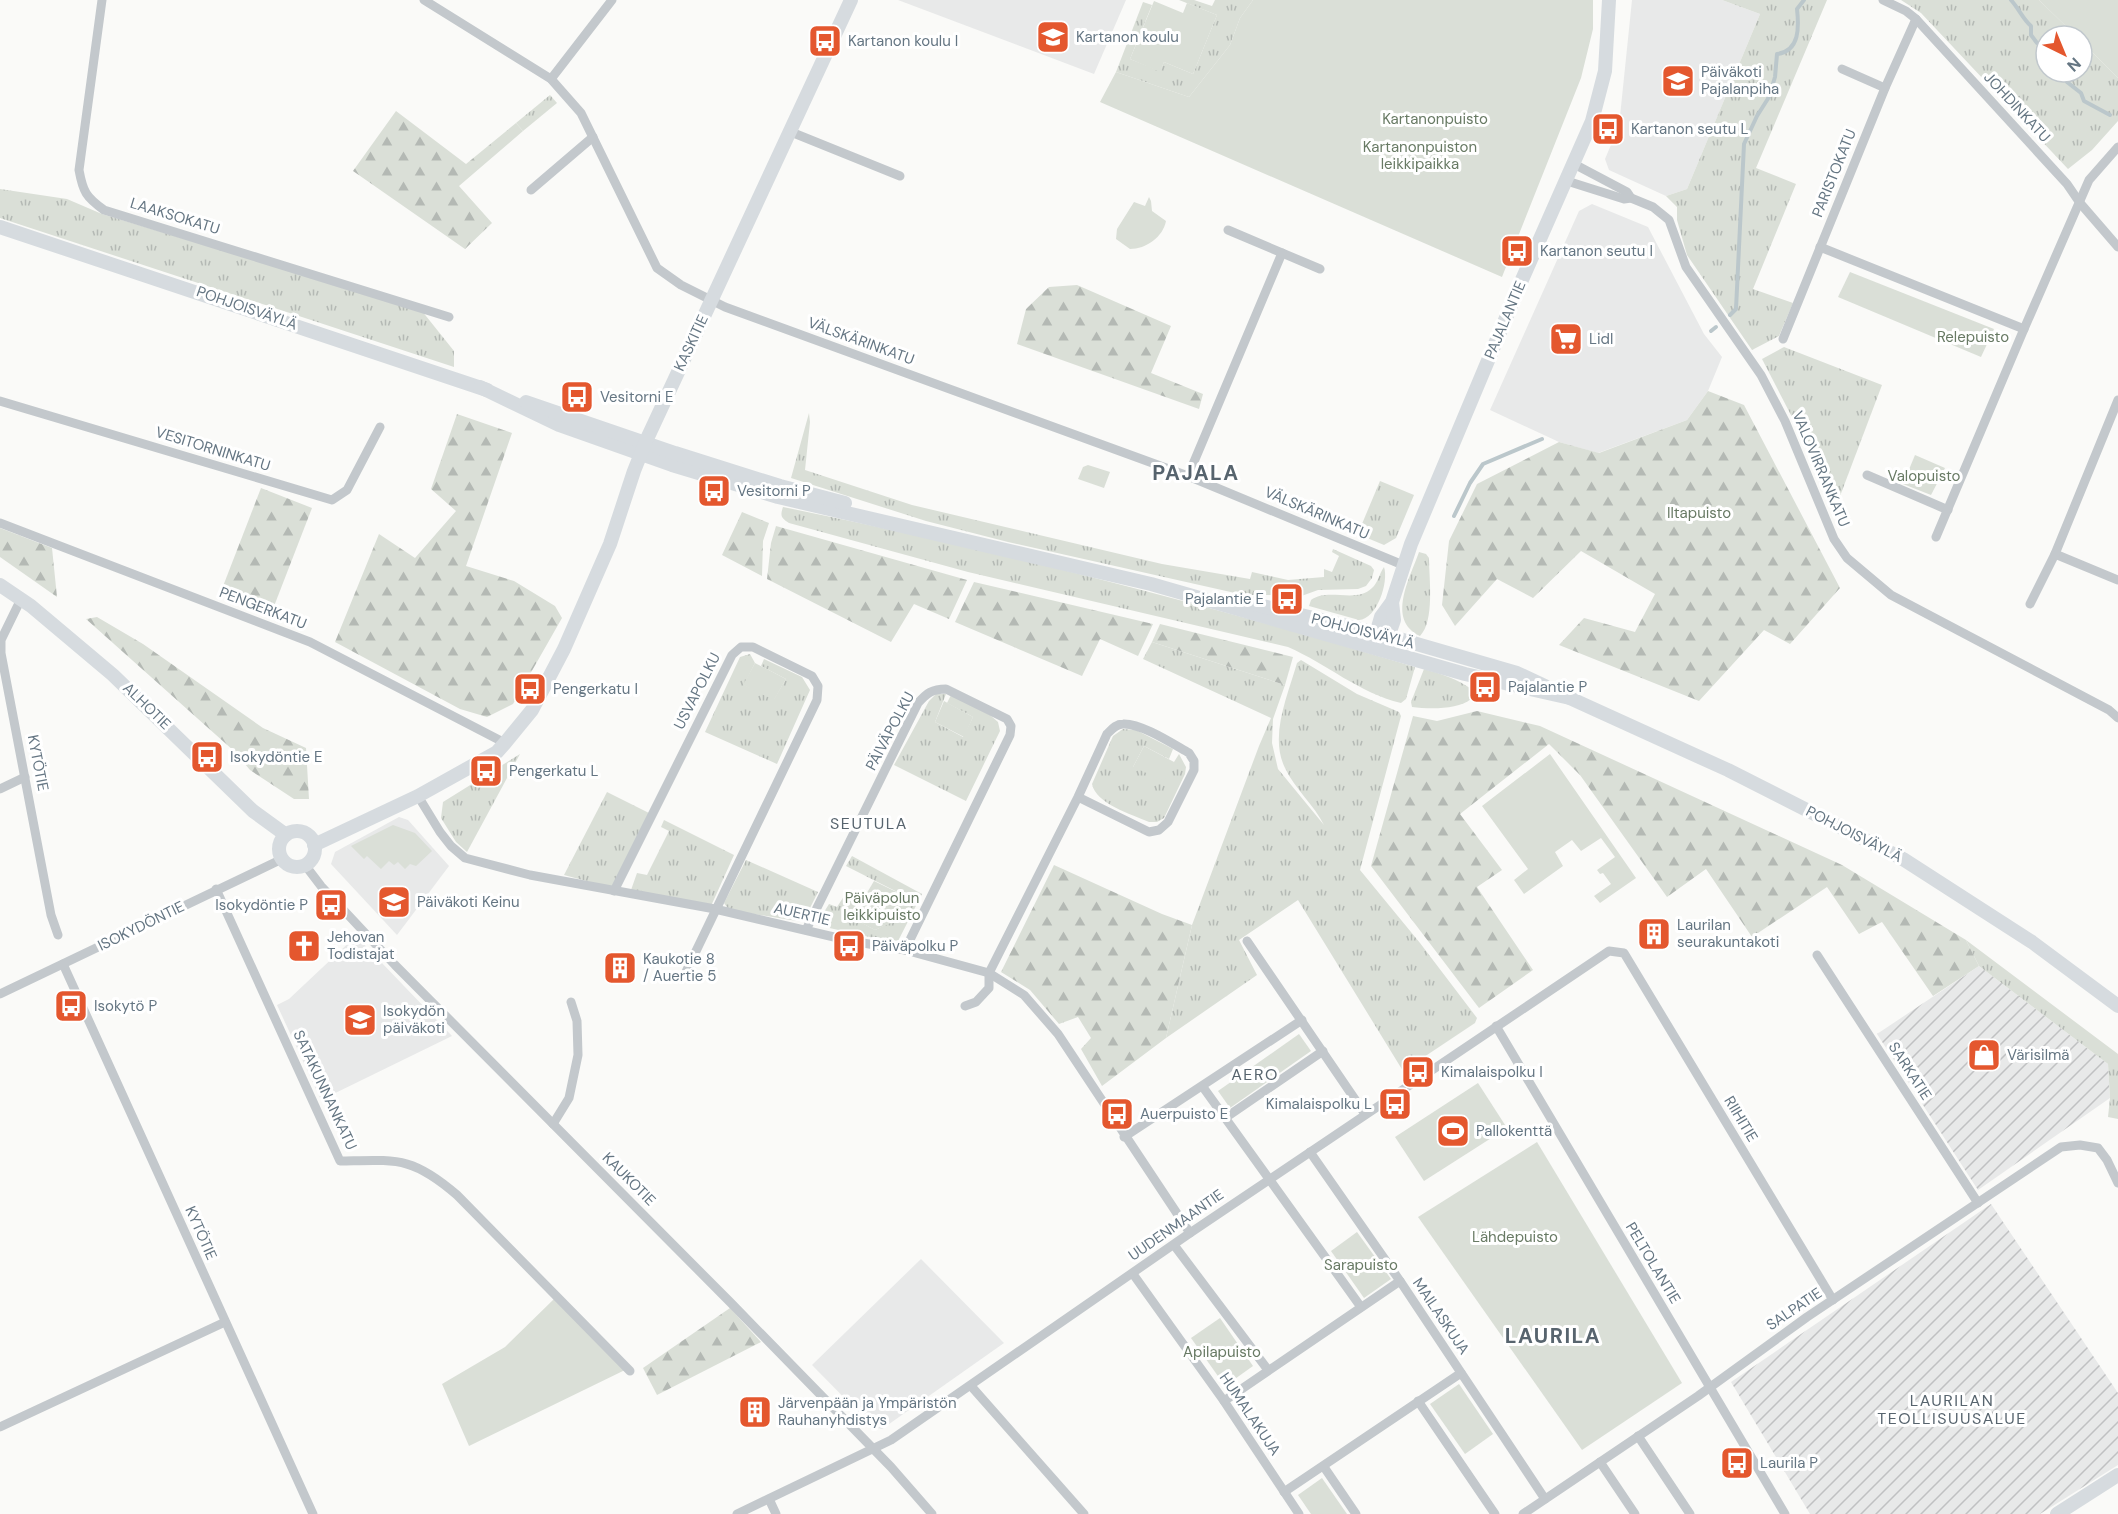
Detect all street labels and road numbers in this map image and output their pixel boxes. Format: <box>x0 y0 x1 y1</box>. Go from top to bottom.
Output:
street label: JOHDINKATU <box>1979 68 2055 146</box>
street label: PARISTOKATU <box>1807 126 1861 220</box>
street label: LAAKSOKATU <box>128 193 222 239</box>
street label: PAJALANTIE <box>1480 278 1530 362</box>
street label: POHJOISVÄYLÄ <box>194 281 300 335</box>
street label: KASKITIE <box>669 312 713 374</box>
street label: VÄLSKÄRINKATU <box>805 312 917 370</box>
street label: VALOVIRRANKATU <box>1788 408 1854 530</box>
street label: VESITORNINKATU <box>153 422 273 476</box>
street label: VÄLSKÄRINKATU <box>1262 482 1372 544</box>
street label: PENGERKATU <box>216 582 310 634</box>
street label: POHJOISVÄYLÄ <box>1309 609 1417 653</box>
street label: USVAPOLKU <box>669 649 725 733</box>
street label: ALHOTIE <box>119 678 175 734</box>
street label: PÄIVÄPOLKU <box>861 688 919 774</box>
street label: KYTÖTIE <box>23 733 53 793</box>
street label: POHJOISVÄYLÄ <box>1802 801 1906 867</box>
street label: ISOKYDÖNTIE <box>94 896 188 956</box>
street label: AUERTIE <box>772 898 832 930</box>
street label: SATAKUNNANKATU <box>288 1027 362 1153</box>
street label: SARKATIE <box>1884 1038 1936 1104</box>
street label: RIIHITIE <box>1720 1092 1762 1146</box>
street label: KAUKOTIE <box>598 1148 660 1210</box>
street label: UUDENMAANTIE <box>1124 1185 1228 1265</box>
street label: KYTÖTIE <box>180 1203 222 1263</box>
street label: PELTOLANTIE <box>1621 1219 1685 1307</box>
street label: MAILASKUJA <box>1408 1274 1474 1358</box>
street label: SALPATIE <box>1762 1283 1826 1335</box>
street label: HUMALAKUJA <box>1215 1369 1285 1459</box>

